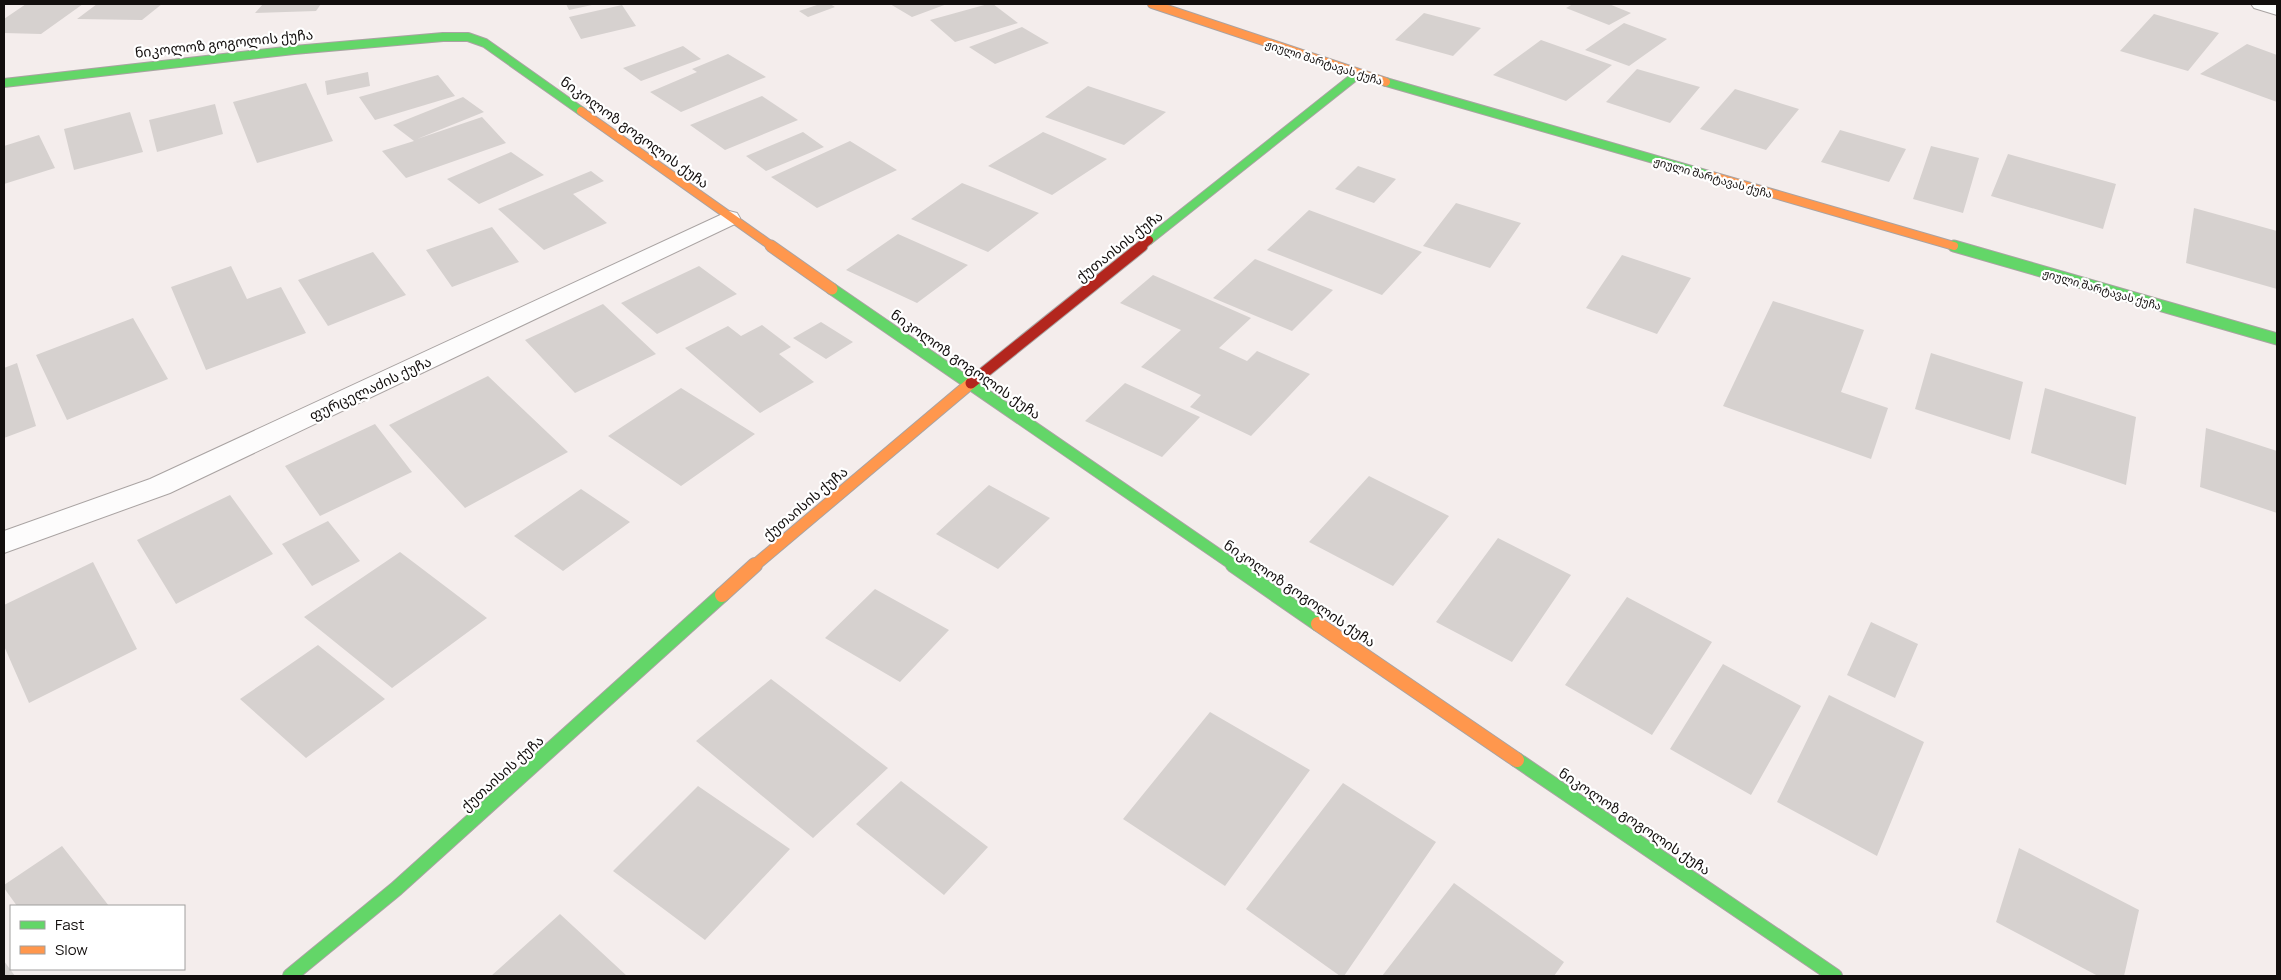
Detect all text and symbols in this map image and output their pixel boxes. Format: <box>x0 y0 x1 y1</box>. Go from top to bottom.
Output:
street label: ნიკოლოზ გოგოლის ქუჩა <box>134 24 314 62</box>
street label: ჟიული შარტავას ქუჩა <box>1263 36 1385 88</box>
street label: ნიკოლოზ გოგოლის ქუჩა <box>557 72 713 192</box>
street label: ჟიული შარტავას ქუჩა <box>1652 153 1774 201</box>
street label: ქუთაისის ქუჩა <box>1072 206 1166 286</box>
street label: ჟიული შარტავას ქუჩა <box>2041 265 2163 313</box>
street label: ნიკოლოზ გოგოლის ქუჩა <box>887 305 1045 423</box>
street label: ფურცელაძის ქუჩა <box>306 351 434 425</box>
street label: ქუთაისის ქუჩა <box>759 462 851 544</box>
street label: ნიკოლოზ გოგოლის ქუჩა <box>1220 535 1380 651</box>
street label: ქუთაისის ქუჩა <box>457 731 547 815</box>
street label: ნიკოლოზ გოგოლის ქუჩა <box>1555 763 1715 879</box>
legend <box>10 905 185 970</box>
text: Fast <box>55 914 84 935</box>
text: Slow <box>55 939 88 960</box>

